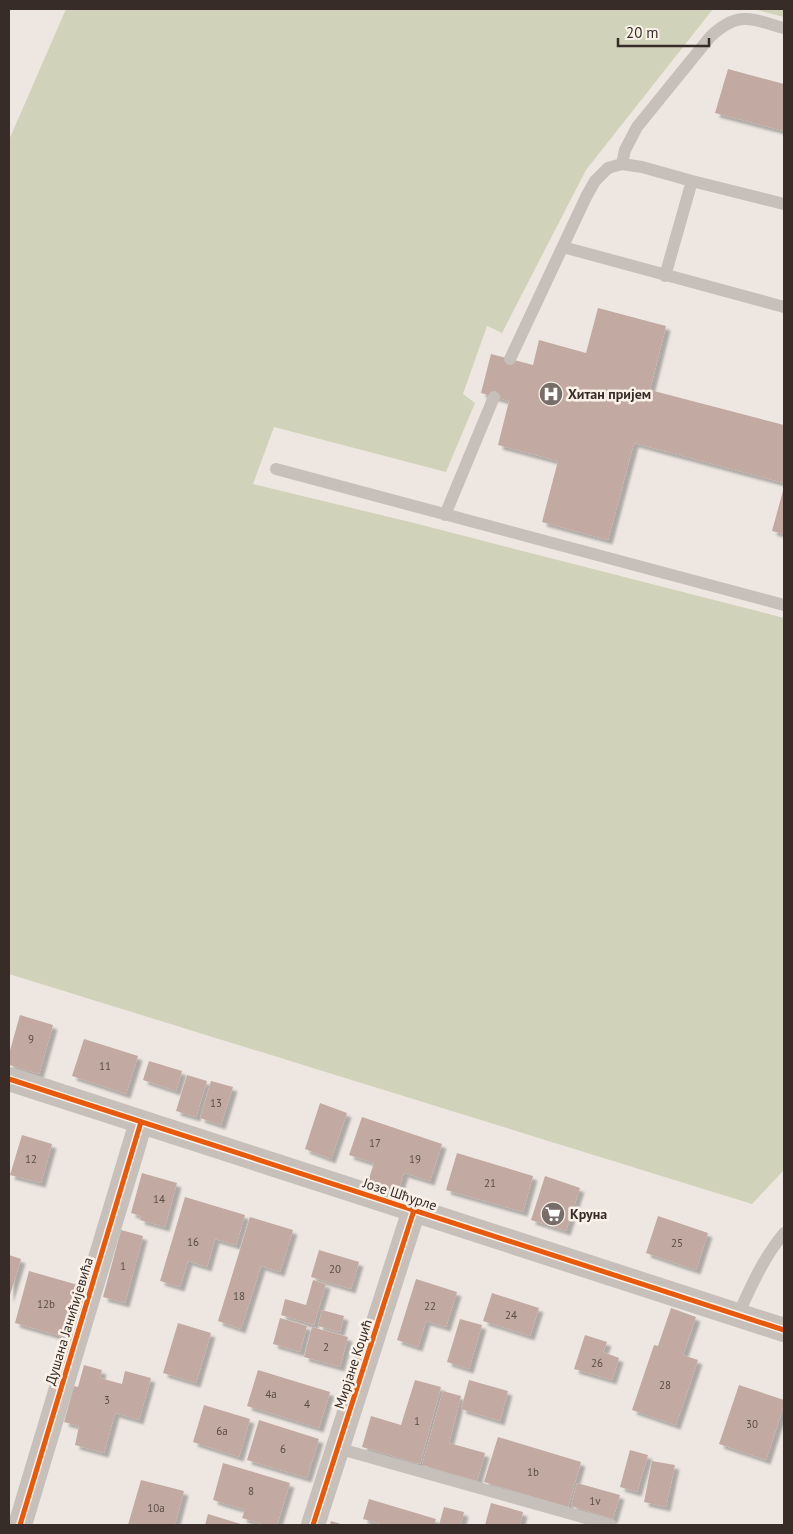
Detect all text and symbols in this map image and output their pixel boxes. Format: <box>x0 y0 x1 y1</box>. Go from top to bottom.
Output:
scale bar <box>618 15 709 47</box>
text: 20 m <box>626 23 659 42</box>
hospital icon: Хитан пријем <box>538 381 564 407</box>
place label: Хитан пријем <box>568 385 651 403</box>
house number: 9 <box>28 1032 34 1046</box>
house number: 11 <box>99 1059 111 1073</box>
house number: 13 <box>210 1096 222 1110</box>
house number: 17 <box>369 1136 381 1150</box>
house number: 12 <box>25 1152 37 1166</box>
house number: 19 <box>409 1152 421 1166</box>
street label: Јозе Шћурле <box>360 1173 439 1214</box>
house number: 21 <box>484 1176 496 1190</box>
house number: 14 <box>153 1192 165 1206</box>
supermarket icon: Круна <box>540 1201 566 1227</box>
place label: Круна <box>570 1205 607 1223</box>
house number: 16 <box>187 1235 199 1249</box>
house number: 25 <box>671 1236 683 1250</box>
street label: Душана Јанићијевића <box>41 1255 97 1387</box>
house number: 1 <box>120 1259 126 1273</box>
house number: 20 <box>329 1262 341 1276</box>
house number: 18 <box>233 1289 245 1303</box>
house number: 12b <box>37 1297 55 1311</box>
house number: 22 <box>424 1299 436 1313</box>
house number: 24 <box>505 1308 517 1322</box>
street label: Мирјане Коџић <box>330 1317 376 1411</box>
house number: 2 <box>323 1340 329 1354</box>
house number: 26 <box>591 1356 603 1370</box>
house number: 28 <box>659 1378 671 1392</box>
house number: 4a <box>265 1387 277 1401</box>
house number: 3 <box>104 1393 110 1407</box>
house number: 4 <box>304 1397 310 1411</box>
house number: 1 <box>414 1414 420 1428</box>
house number: 30 <box>746 1417 758 1431</box>
house number: 6a <box>216 1424 228 1438</box>
house number: 6 <box>280 1442 286 1456</box>
house number: 1b <box>527 1465 539 1479</box>
house number: 8 <box>248 1484 254 1498</box>
house number: 1v <box>589 1494 601 1508</box>
house number: 10a <box>147 1501 165 1515</box>

